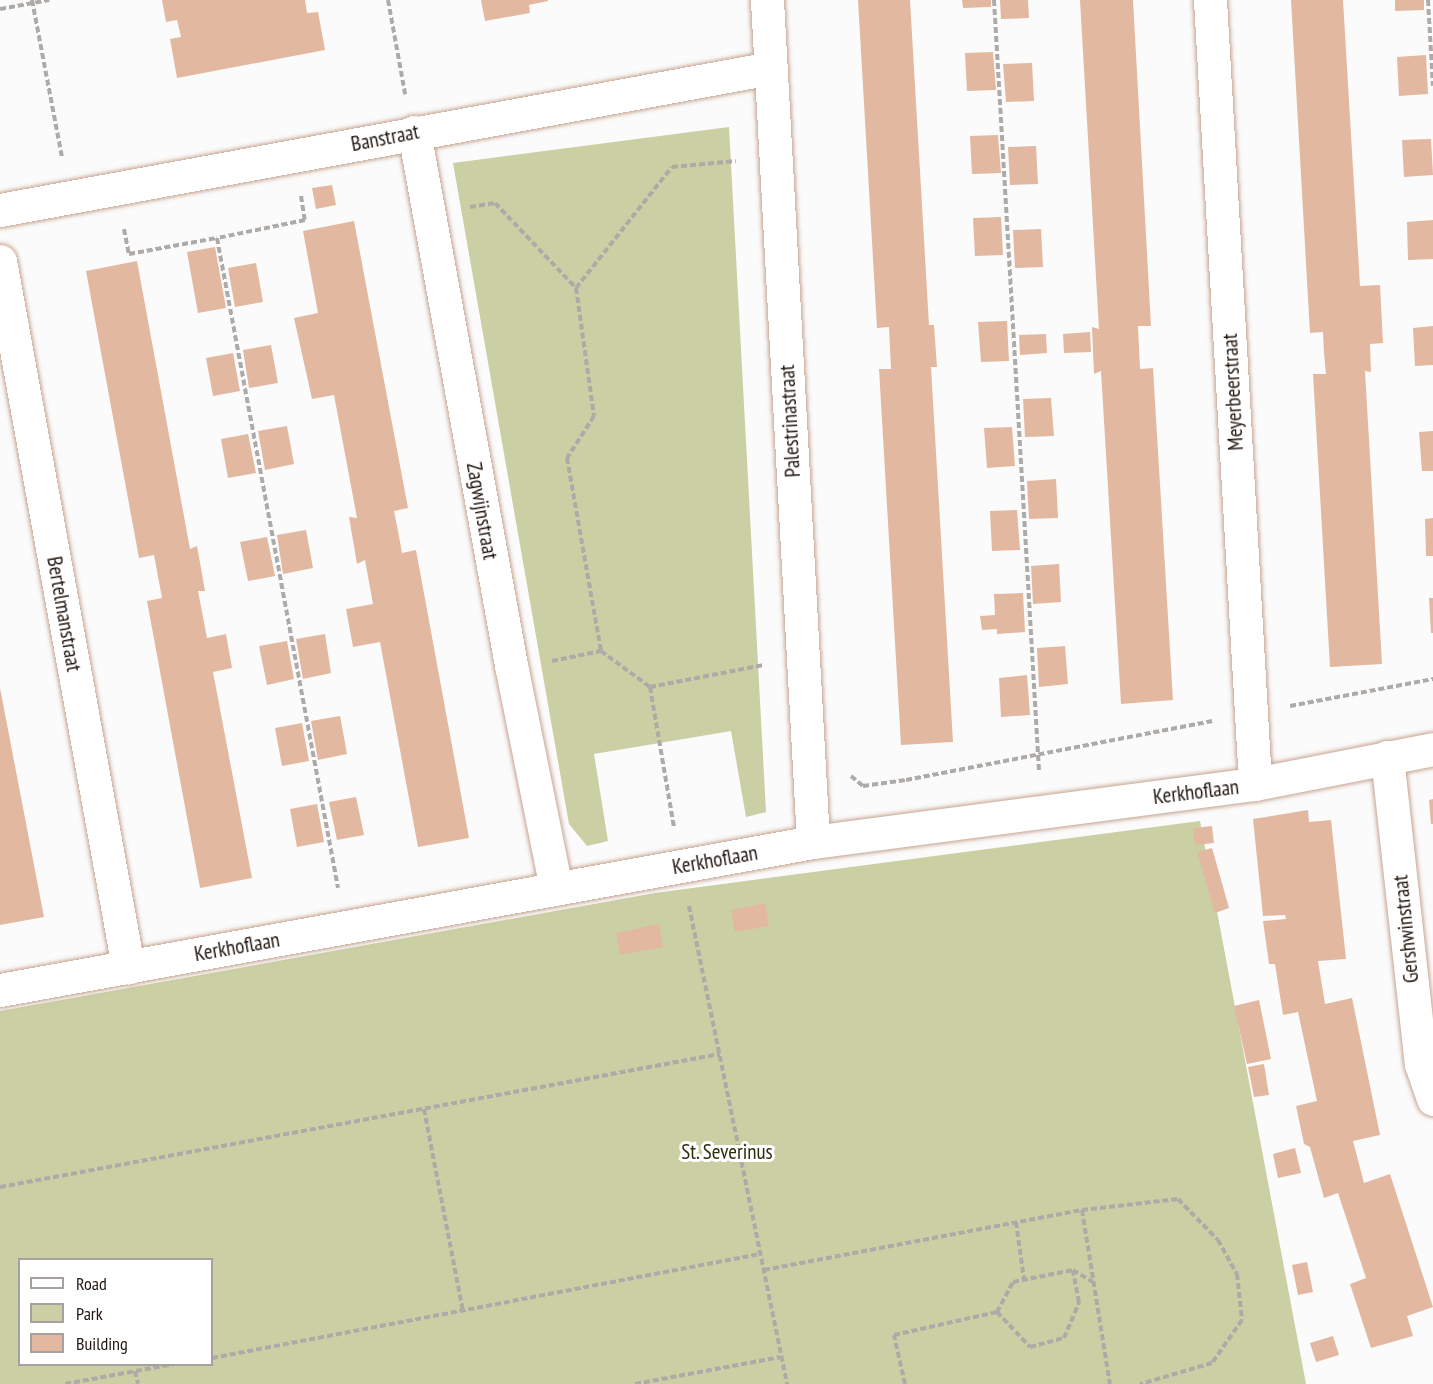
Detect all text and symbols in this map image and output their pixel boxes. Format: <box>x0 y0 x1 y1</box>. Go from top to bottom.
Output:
street label: Banstraat <box>349 119 421 157</box>
street label: Meyerbeerstraat <box>1217 333 1249 451</box>
street label: Palestrinastraat <box>774 364 806 478</box>
street label: Zagwijnstraat <box>461 460 503 562</box>
street label: Bertelmanstraat <box>41 554 87 674</box>
street label: Kerkhoflaan <box>1152 774 1240 810</box>
street label: Kerkhoflaan <box>670 840 760 880</box>
street label: Gershwinstraat <box>1388 874 1424 984</box>
street label: Kerkhoflaan <box>192 927 282 967</box>
park label: St. Severinus <box>681 1139 773 1165</box>
legend <box>18 1258 213 1366</box>
text: Road <box>76 1272 107 1295</box>
text: Park <box>76 1302 103 1325</box>
text: Building <box>76 1332 128 1355</box>

